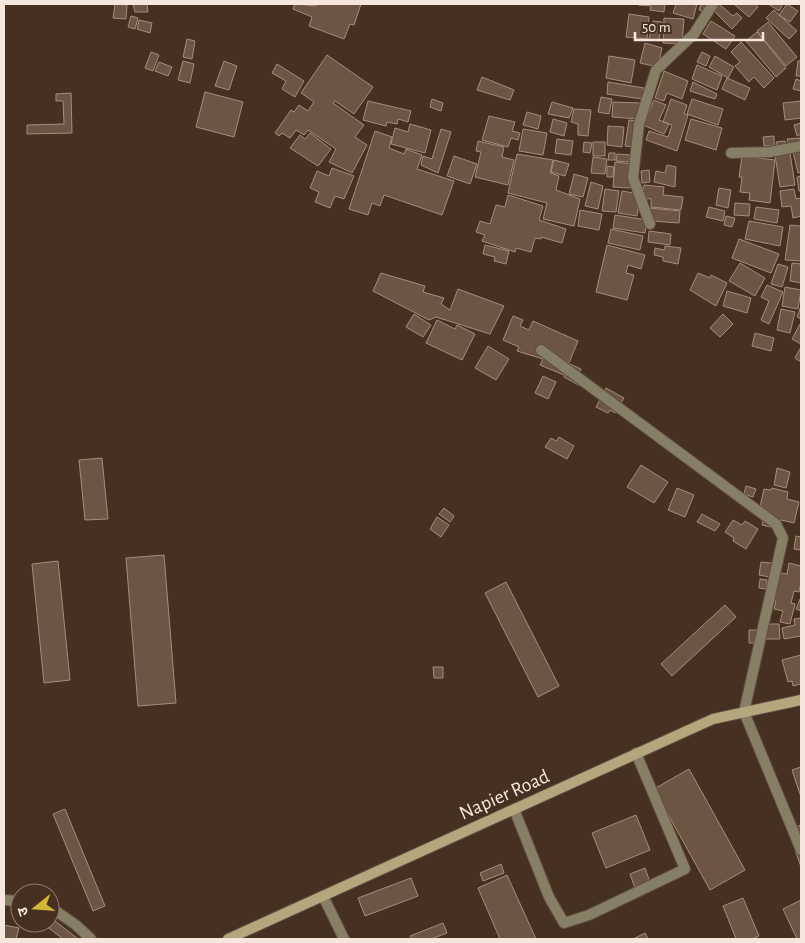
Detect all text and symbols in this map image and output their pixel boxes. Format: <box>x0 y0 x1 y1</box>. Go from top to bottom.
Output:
scale bar <box>635 10 762 42</box>
text: 50 m <box>642 20 671 35</box>
street label: Napier Road <box>456 766 552 824</box>
north arrow <box>10 883 60 933</box>
text: उ <box>15 905 31 917</box>

